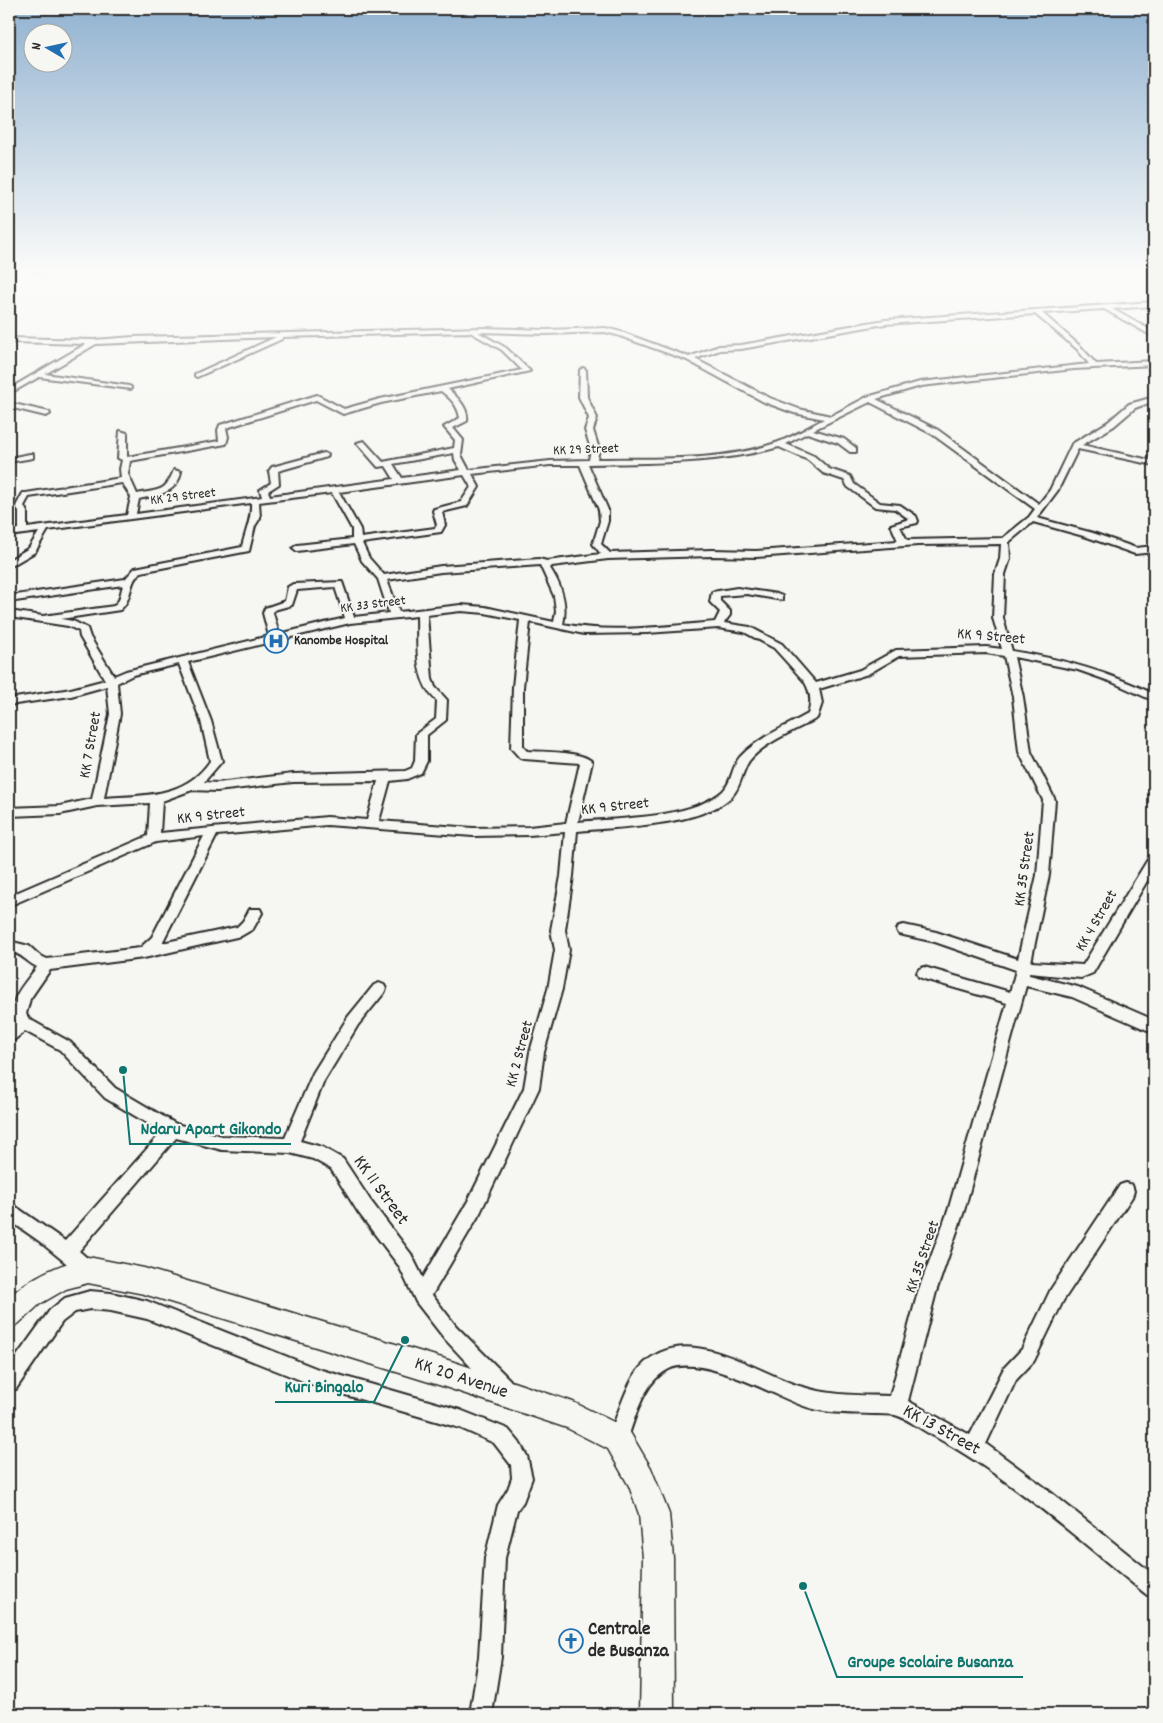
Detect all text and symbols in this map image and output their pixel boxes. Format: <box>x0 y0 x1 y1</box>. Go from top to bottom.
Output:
north arrow <box>22 22 72 72</box>
text: N <box>27 41 48 51</box>
street label: KK 29 Street <box>553 439 619 461</box>
street label: KK 29 Street <box>149 483 217 511</box>
street label: KK 33 Street <box>339 591 407 619</box>
street label: KK 9 Street <box>956 623 1026 651</box>
hospital icon: Kanombe Hospital <box>263 628 289 654</box>
place label: Kanombe Hospital <box>294 631 389 651</box>
street label: KK 7 Street <box>74 710 108 780</box>
street label: KK 9 Street <box>580 792 650 822</box>
street label: KK 9 Street <box>176 801 246 831</box>
street label: KK 35 Street <box>1008 830 1042 908</box>
street label: KK 4 Street <box>1070 886 1124 956</box>
street label: KK 2 Street <box>500 1018 540 1090</box>
callout: Ndaru Apart Gikondo <box>130 1111 291 1144</box>
text: Ndaru Apart Gikondo <box>141 1118 281 1143</box>
street label: KK 11 Street <box>345 1150 415 1232</box>
street label: KK 35 Street <box>900 1217 946 1296</box>
street label: KK 20 Avenue <box>411 1351 511 1407</box>
callout: Kuri Bingalo <box>275 1369 374 1402</box>
text: Kuri Bingalo <box>285 1376 363 1401</box>
street label: KK 13 Street <box>897 1399 985 1463</box>
place label: Centrale de Busanza <box>588 1617 670 1666</box>
church icon: Centrale de Busanza <box>558 1628 584 1654</box>
callout: Groupe Scolaire Busanza <box>837 1644 1023 1677</box>
text: Groupe Scolaire Busanza <box>847 1651 1013 1676</box>

